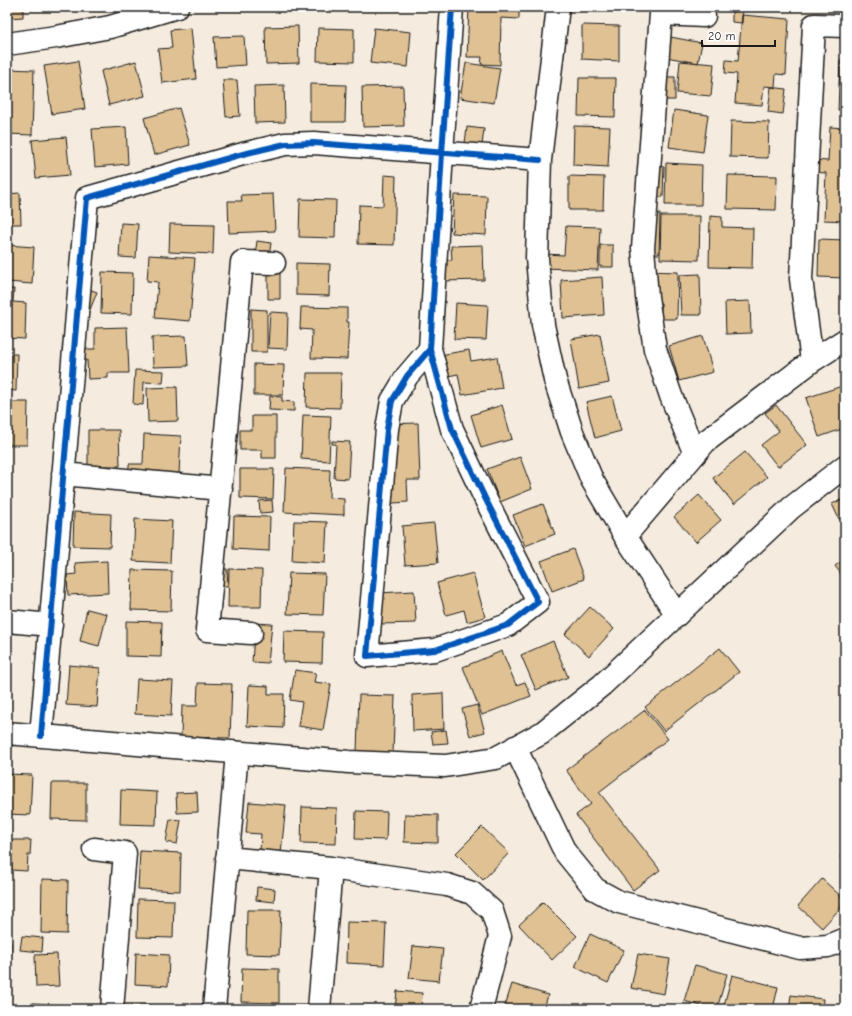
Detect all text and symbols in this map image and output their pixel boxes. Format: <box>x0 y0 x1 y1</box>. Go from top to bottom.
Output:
scale bar <box>702 22 775 48</box>
text: 20 m <box>708 29 736 43</box>

